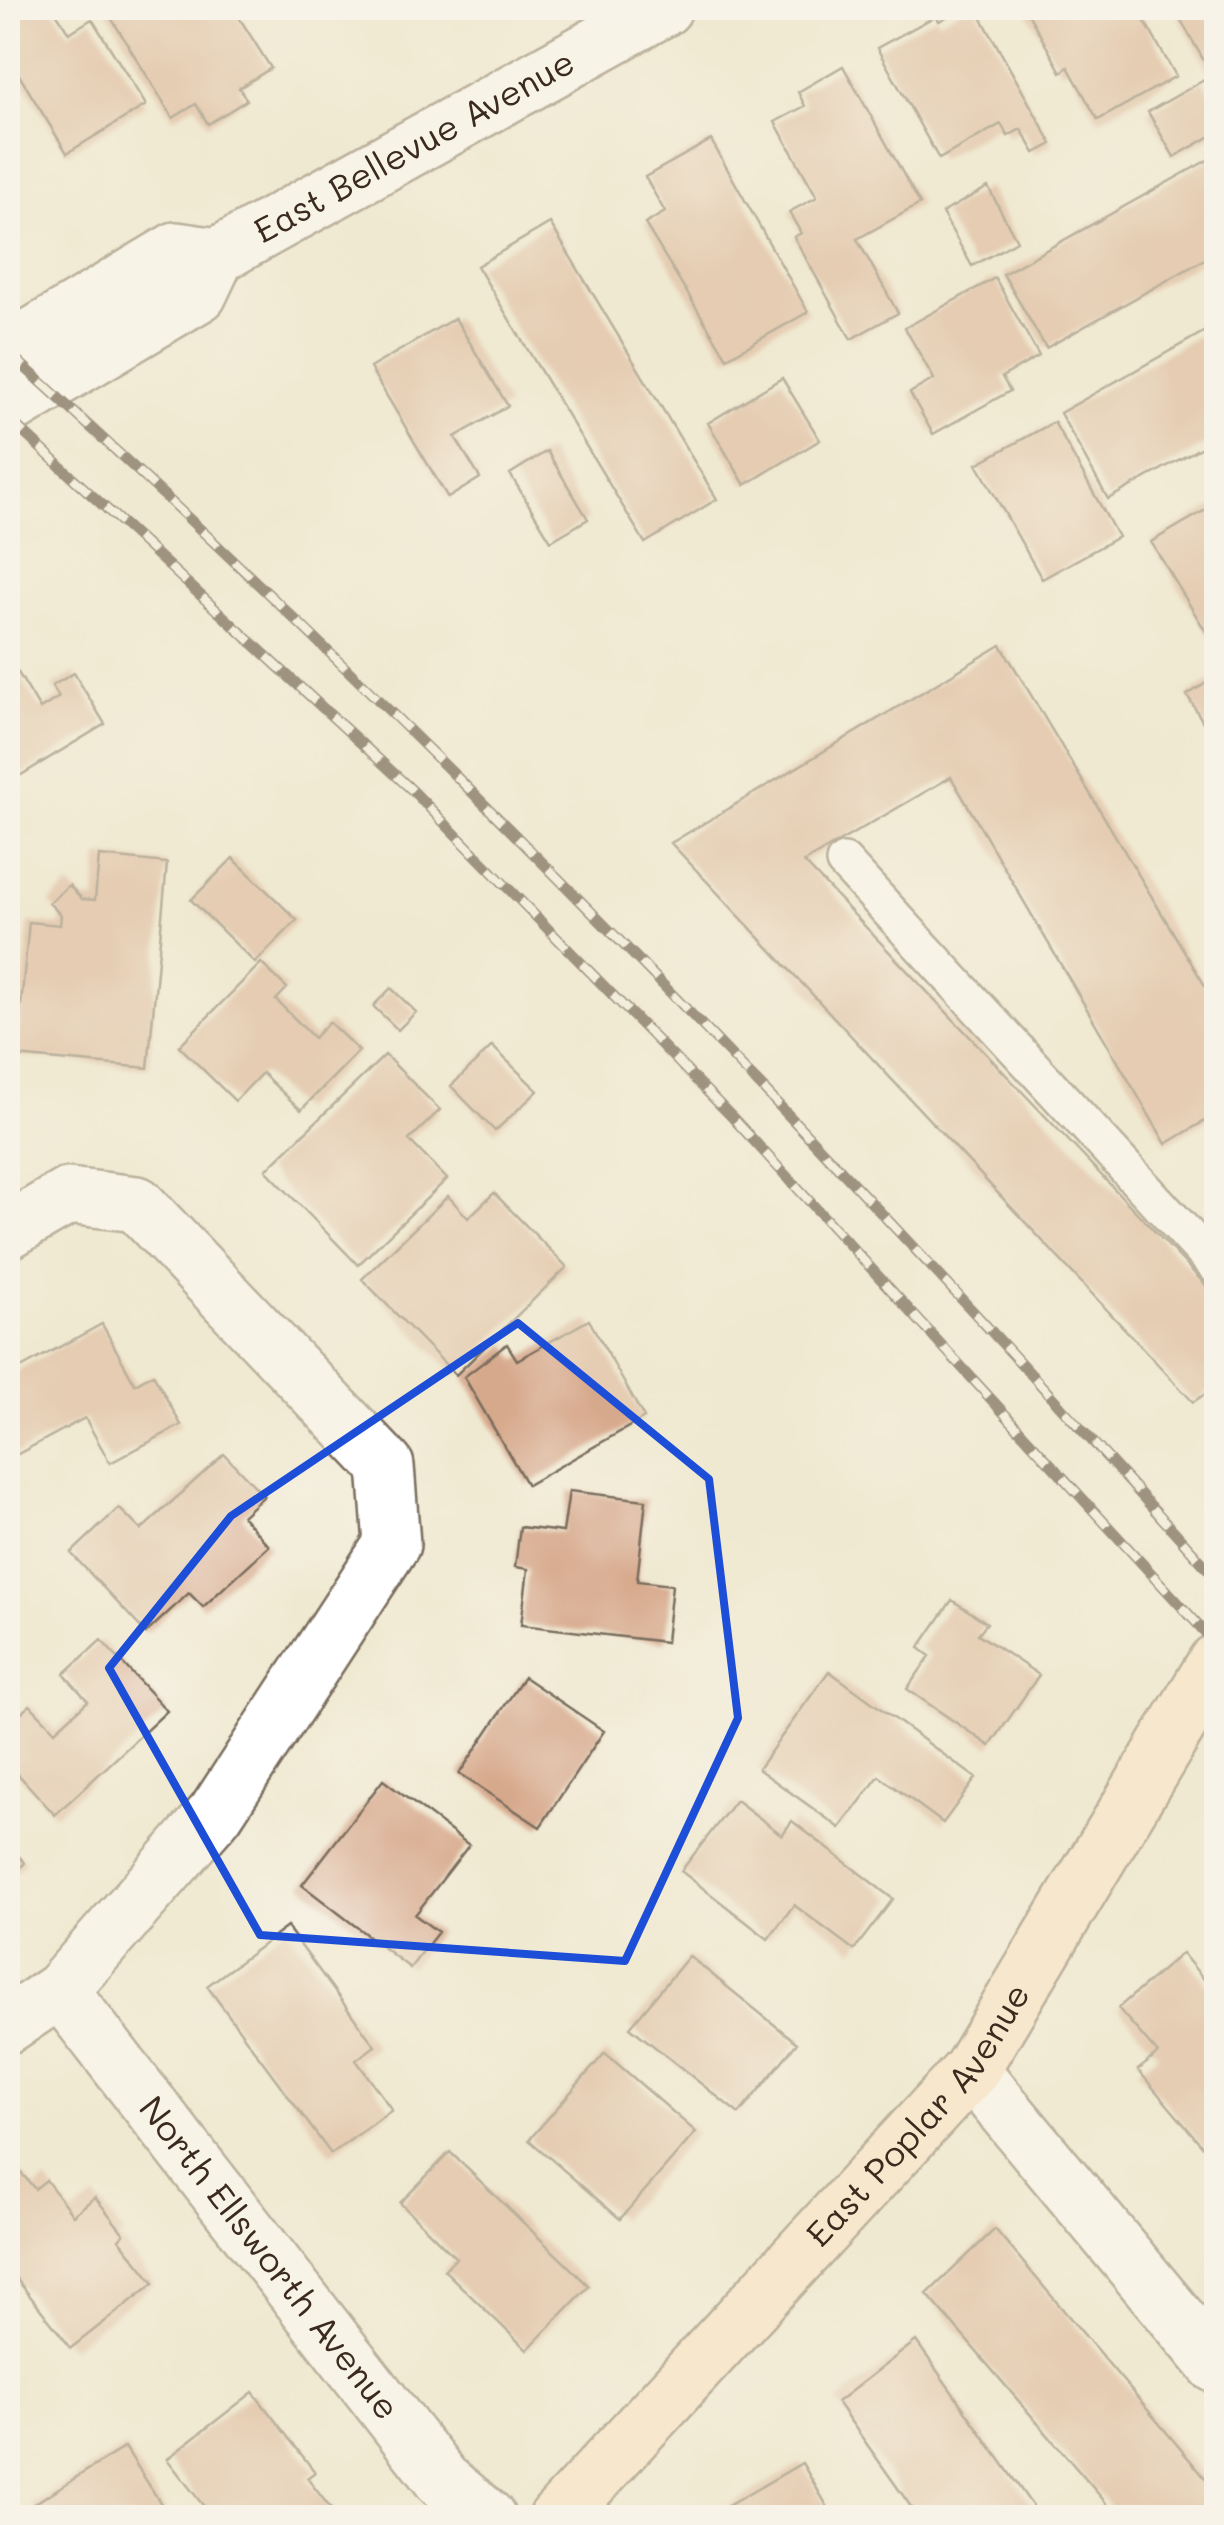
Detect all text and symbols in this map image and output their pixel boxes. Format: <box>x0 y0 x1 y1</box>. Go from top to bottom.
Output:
street label: East Bellevue Avenue <box>245 37 582 252</box>
street label: East Poplar Avenue <box>795 1974 1039 2255</box>
street label: North Ellsworth Avenue <box>130 2086 411 2428</box>

